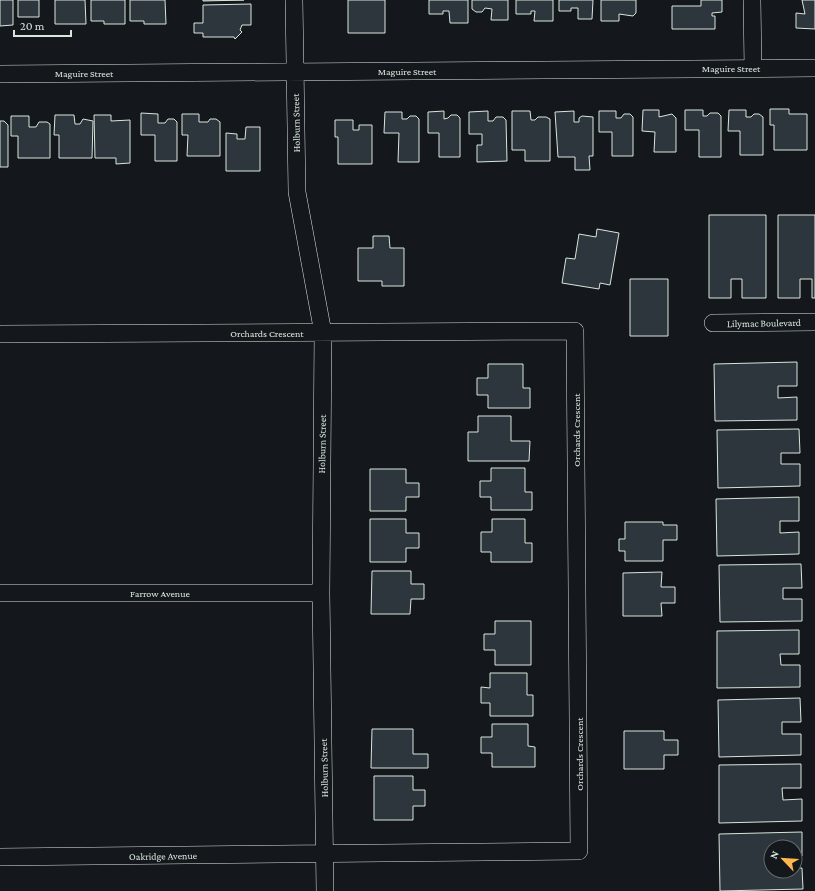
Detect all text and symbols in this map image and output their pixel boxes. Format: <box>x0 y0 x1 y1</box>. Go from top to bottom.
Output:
scale bar <box>14 12 71 38</box>
text: 20 m <box>20 19 45 33</box>
street label: Maguire Street <box>702 63 761 74</box>
street label: Maguire Street <box>378 66 437 77</box>
street label: Maguire Street <box>55 68 114 79</box>
street label: Holburn Street <box>290 93 302 153</box>
street label: Lilymac Boulevard <box>727 317 802 329</box>
street label: Orchards Crescent <box>230 328 304 339</box>
street label: Orchards Crescent <box>571 393 582 467</box>
street label: Holburn Street <box>316 414 328 474</box>
street label: Farrow Avenue <box>130 588 191 599</box>
street label: Orchards Crescent <box>574 717 585 791</box>
street label: Holburn Street <box>318 738 330 798</box>
north arrow <box>763 839 803 879</box>
text: N <box>767 848 781 861</box>
street label: Oakridge Avenue <box>129 850 198 862</box>

